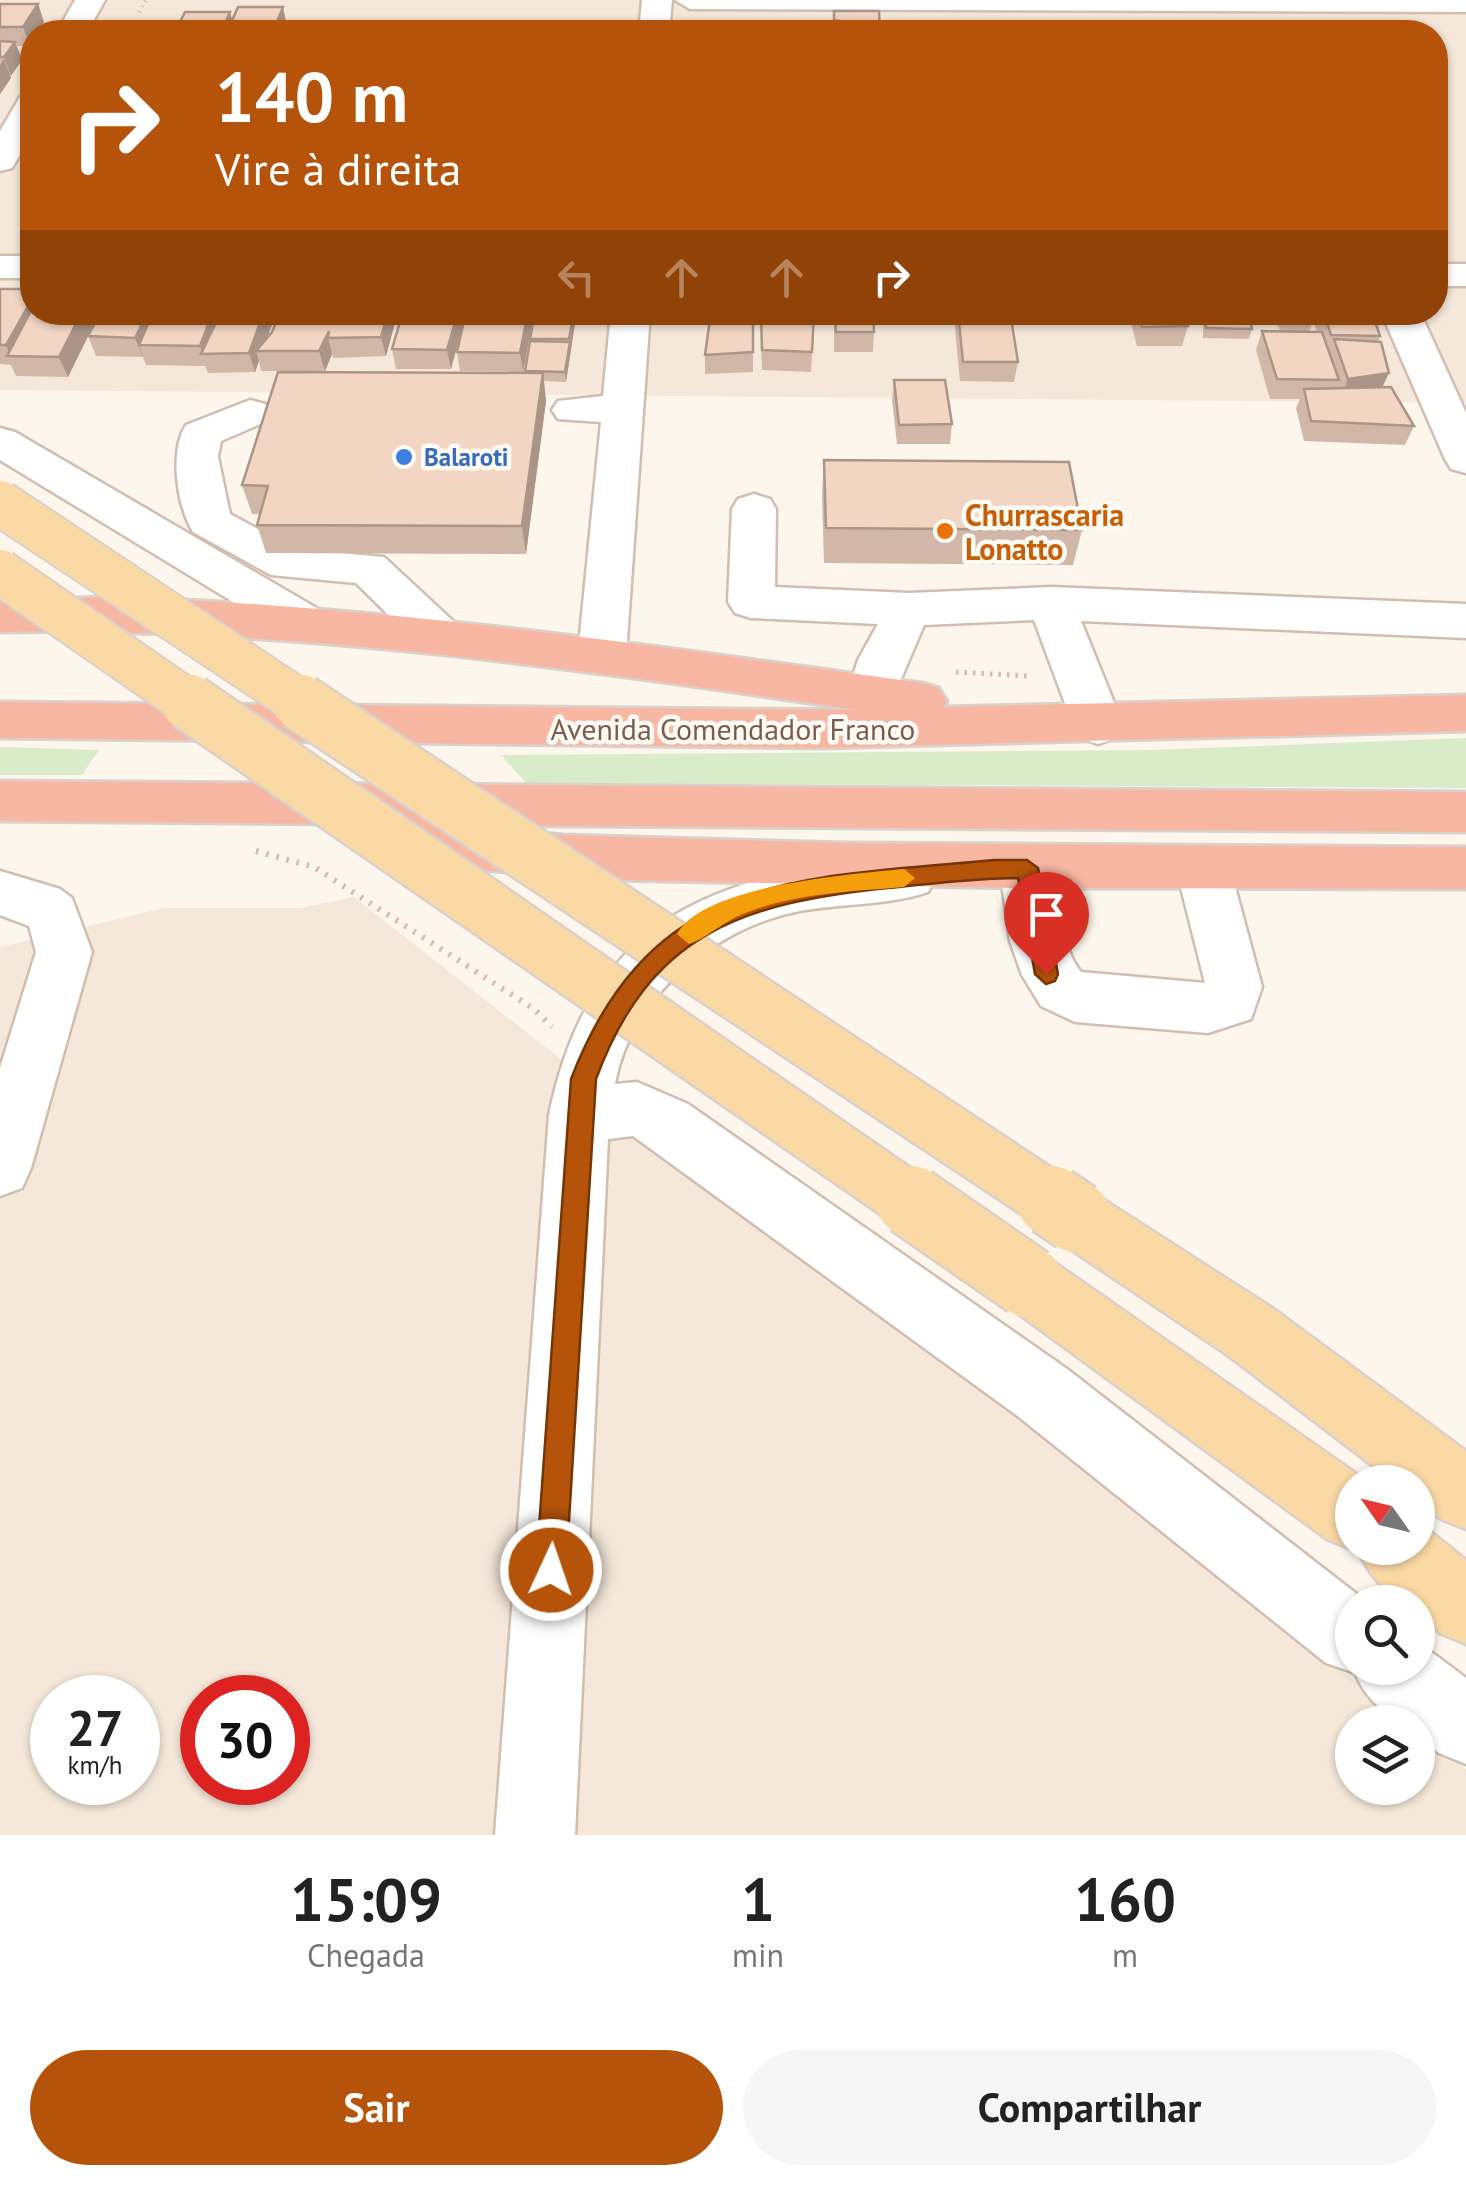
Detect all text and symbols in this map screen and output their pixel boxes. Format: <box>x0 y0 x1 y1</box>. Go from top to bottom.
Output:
text: 140 m <box>215 51 408 141</box>
icon: right <box>50 60 180 190</box>
text: Vire à direita <box>215 139 461 197</box>
icon: left <box>549 250 604 305</box>
icon: ahead <box>654 250 709 305</box>
icon: ahead <box>759 250 814 305</box>
icon: right <box>864 250 919 305</box>
place label: Balaroti <box>424 441 509 473</box>
marker: Balaroti <box>393 446 415 468</box>
place label: Churrascaria Lonatto <box>965 495 1124 568</box>
marker: Churrascaria Lonatto <box>934 520 956 542</box>
street label: Avenida Comendador Franco <box>551 709 915 748</box>
pin <box>1004 872 1089 975</box>
icon: arrive <box>1019 887 1074 942</box>
north arrow <box>1335 1465 1435 1565</box>
map controls <box>1335 1465 1435 1805</box>
position arrow <box>499 1518 603 1622</box>
button: search <box>1335 1585 1435 1685</box>
speed limit sign: 30 <box>180 1675 310 1805</box>
text: 27 <box>67 1695 123 1760</box>
button: layers <box>1335 1705 1435 1805</box>
text: km/h <box>68 1749 122 1781</box>
text: 15:09 <box>290 1860 442 1938</box>
text: 1 <box>741 1860 775 1938</box>
text: 160 <box>1074 1860 1176 1938</box>
text: Chegada <box>307 1934 425 1976</box>
text: min <box>732 1934 784 1976</box>
text: m <box>1112 1934 1138 1976</box>
button: Sair <box>30 2050 723 2165</box>
button: Compartilhar <box>743 2050 1436 2165</box>

